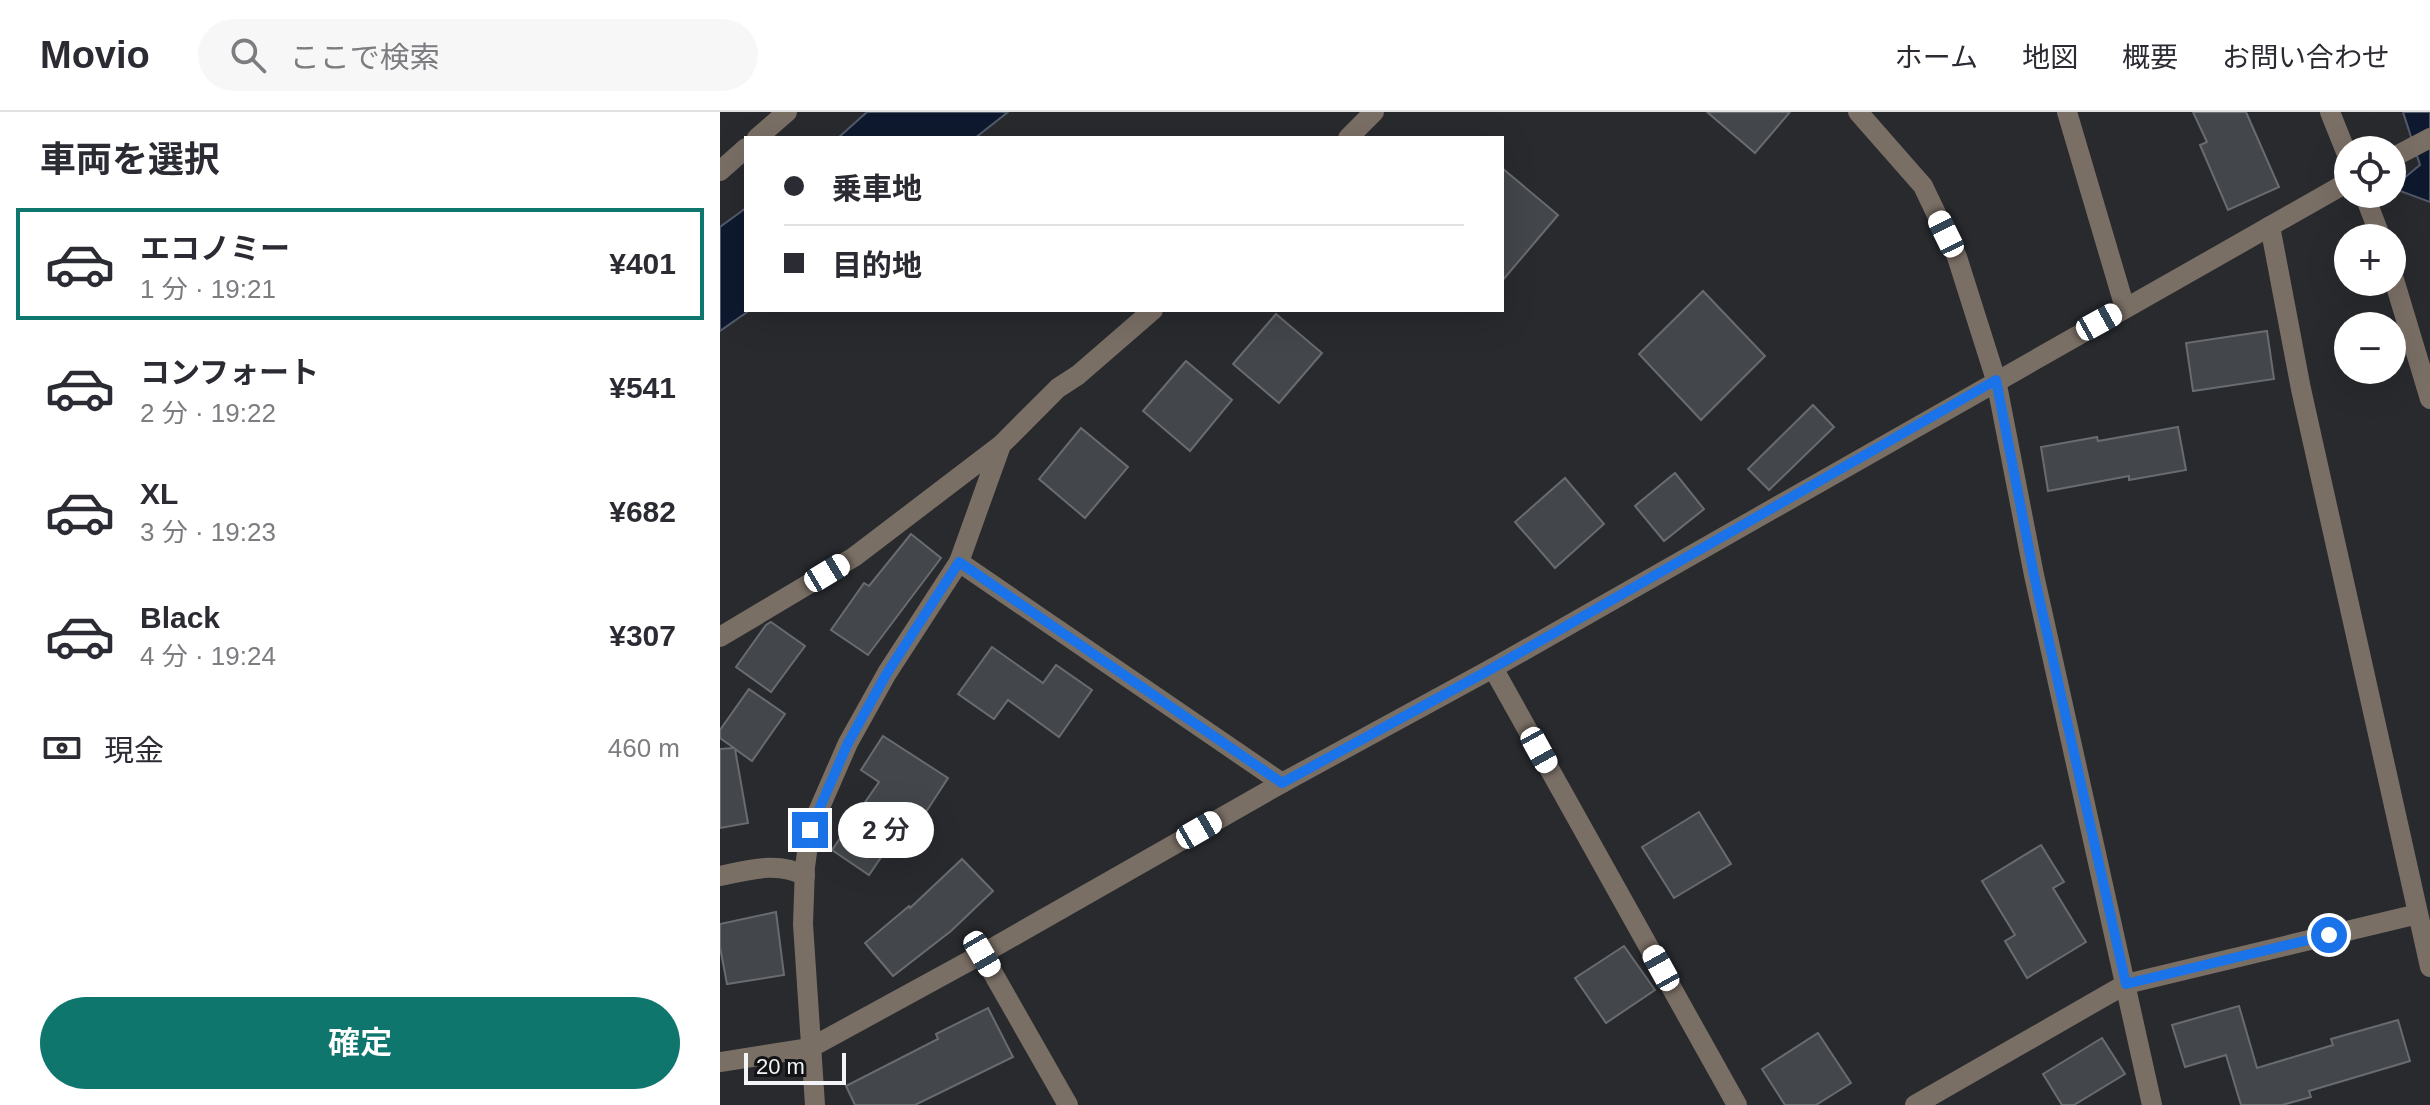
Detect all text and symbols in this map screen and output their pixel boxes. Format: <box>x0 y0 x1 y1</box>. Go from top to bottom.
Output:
search box <box>198 19 758 91</box>
icon: search <box>226 33 270 77</box>
text: Movio <box>40 34 150 76</box>
text: ここで検索 <box>290 41 440 74</box>
text: ホーム <box>1895 42 1978 73</box>
text: 地図 <box>2022 42 2078 73</box>
text: 概要 <box>2122 42 2178 73</box>
text: お問い合わせ <box>2222 42 2390 73</box>
map controls <box>2334 136 2406 384</box>
button: locate <box>2334 136 2406 208</box>
text: 車両を選択 <box>40 139 220 180</box>
text: 乗車地 <box>832 172 922 205</box>
car <box>1925 207 1967 261</box>
button: + <box>2334 224 2406 296</box>
icon: car <box>44 228 116 300</box>
text: エコノミー <box>140 232 290 265</box>
text: ¥401 <box>609 247 676 280</box>
text: 目的地 <box>832 249 922 282</box>
text: 1 分 · 19:21 <box>140 274 276 304</box>
car <box>2072 300 2126 344</box>
button: − <box>2334 312 2406 384</box>
icon: car <box>44 352 116 424</box>
text: コンフォート <box>140 356 319 389</box>
text: ¥541 <box>609 371 676 404</box>
text: 2 分 · 19:22 <box>140 398 276 428</box>
icon: car <box>44 476 116 548</box>
text: XL <box>140 477 178 510</box>
text: ¥682 <box>609 495 676 528</box>
text: 3 分 · 19:23 <box>140 517 276 547</box>
car <box>800 550 854 596</box>
icon: car <box>44 600 116 672</box>
text: Black <box>140 601 220 634</box>
text: ¥307 <box>609 619 676 652</box>
text: 4 分 · 19:24 <box>140 641 276 671</box>
car <box>1517 723 1561 777</box>
icon: cash <box>40 726 84 770</box>
text: 460 m <box>608 733 680 763</box>
text: 現金 <box>104 734 164 767</box>
callout: 2 分 <box>838 802 934 858</box>
car <box>1172 808 1226 852</box>
route end <box>792 812 828 848</box>
text: 2 分 <box>862 815 910 845</box>
route start <box>2311 917 2347 953</box>
car <box>960 927 1004 981</box>
car <box>1639 941 1683 995</box>
button: 確定 <box>40 997 680 1089</box>
scale bar <box>744 1049 846 1085</box>
text: 20 m <box>756 1054 805 1079</box>

